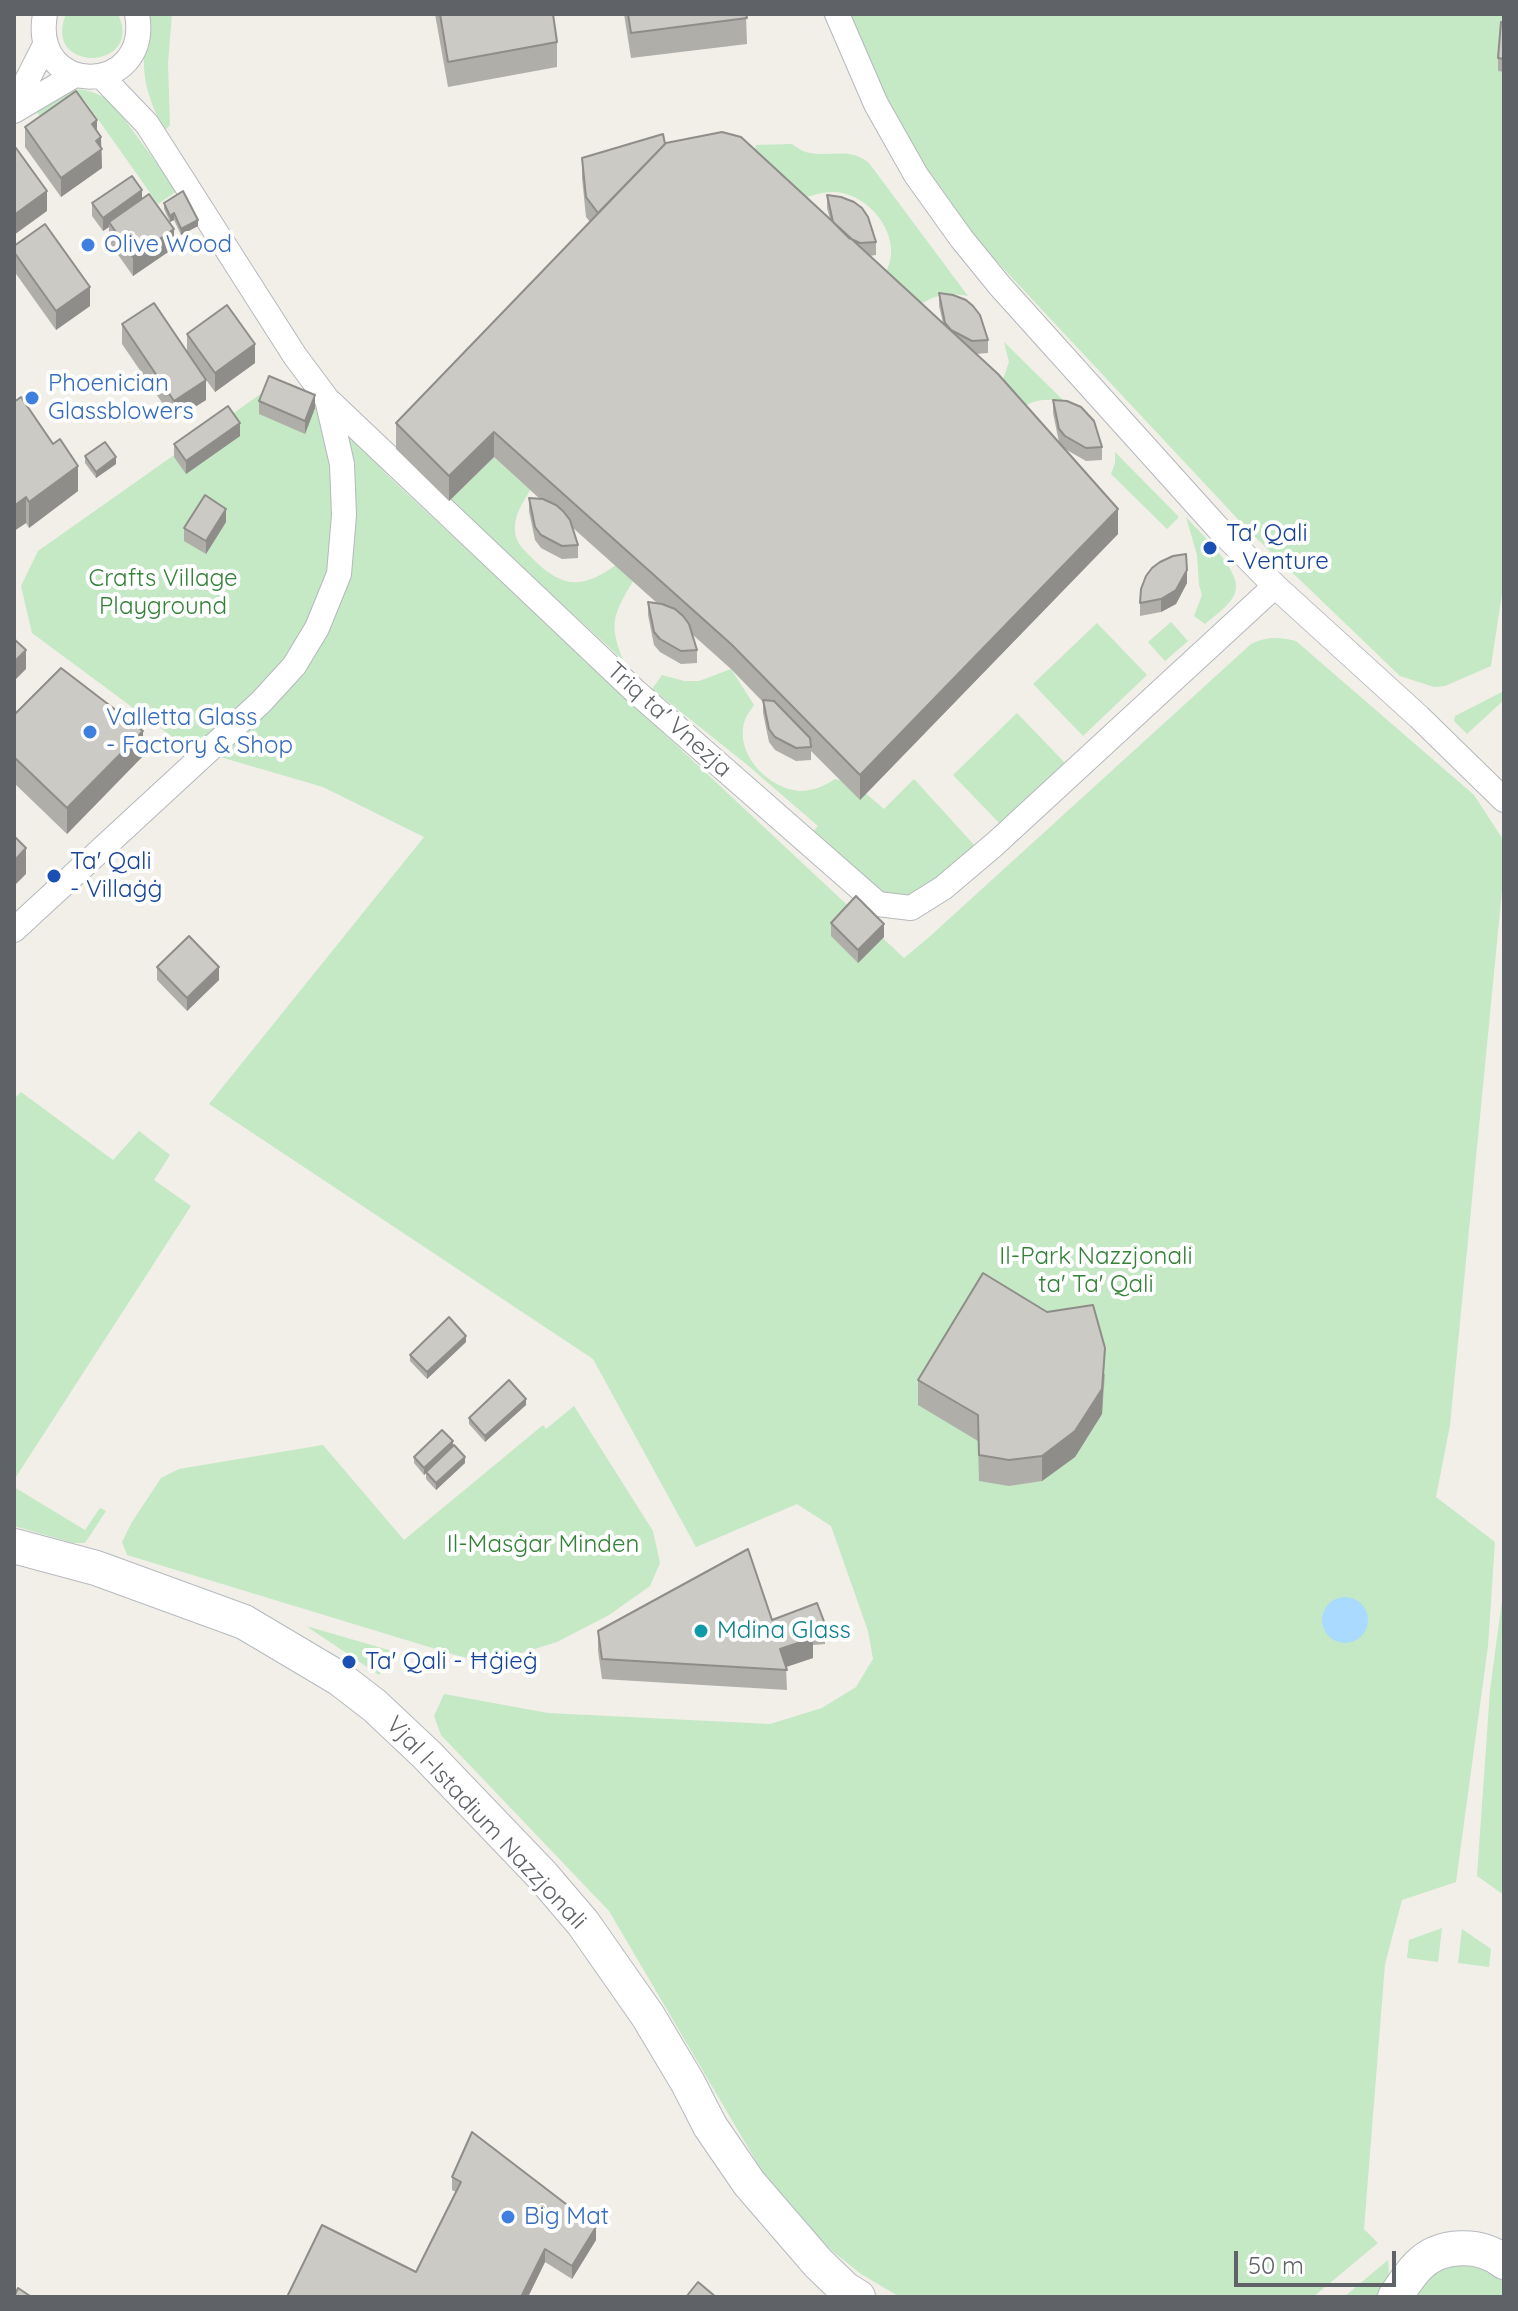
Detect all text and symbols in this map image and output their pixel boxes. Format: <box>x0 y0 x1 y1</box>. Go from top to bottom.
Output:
place label: Olive Wood <box>104 231 232 259</box>
marker: Olive Wood <box>79 236 97 254</box>
place label: Phoenician Glassblowers <box>48 370 194 426</box>
marker: Phoenician Glassblowers <box>23 389 41 407</box>
place label: Ta' Qali - Venture <box>1226 520 1329 576</box>
marker: Ta' Qali - Venture <box>1201 539 1219 557</box>
park label: Crafts Village Playground <box>88 565 238 621</box>
street label: Triq ta' Vnezja <box>601 656 737 784</box>
place label: Valletta Glass - Factory & Shop <box>106 704 293 760</box>
marker: Valletta Glass - Factory & Shop <box>81 723 99 741</box>
place label: Ta' Qali - Villaġġ <box>70 848 163 904</box>
marker: Ta' Qali - Villaġġ <box>45 867 63 885</box>
park label: Il-Park Nazzjonali ta' Ta' Qali <box>999 1243 1193 1299</box>
park label: Il-Masġar Minden <box>447 1531 639 1559</box>
place label: Mdina Glass <box>717 1617 851 1645</box>
marker: Mdina Glass <box>692 1622 710 1640</box>
place label: Ta' Qali - Ħġieġ <box>365 1648 538 1676</box>
marker: Ta' Qali - Ħġieġ <box>340 1653 358 1671</box>
street label: Vjal l-Istadium Nazzjonali <box>380 1711 592 1935</box>
place label: Big Mat <box>524 2203 609 2231</box>
marker: Big Mat <box>499 2208 517 2226</box>
scale bar <box>1238 2235 1400 2285</box>
text: 50 m <box>1248 2250 1304 2280</box>

